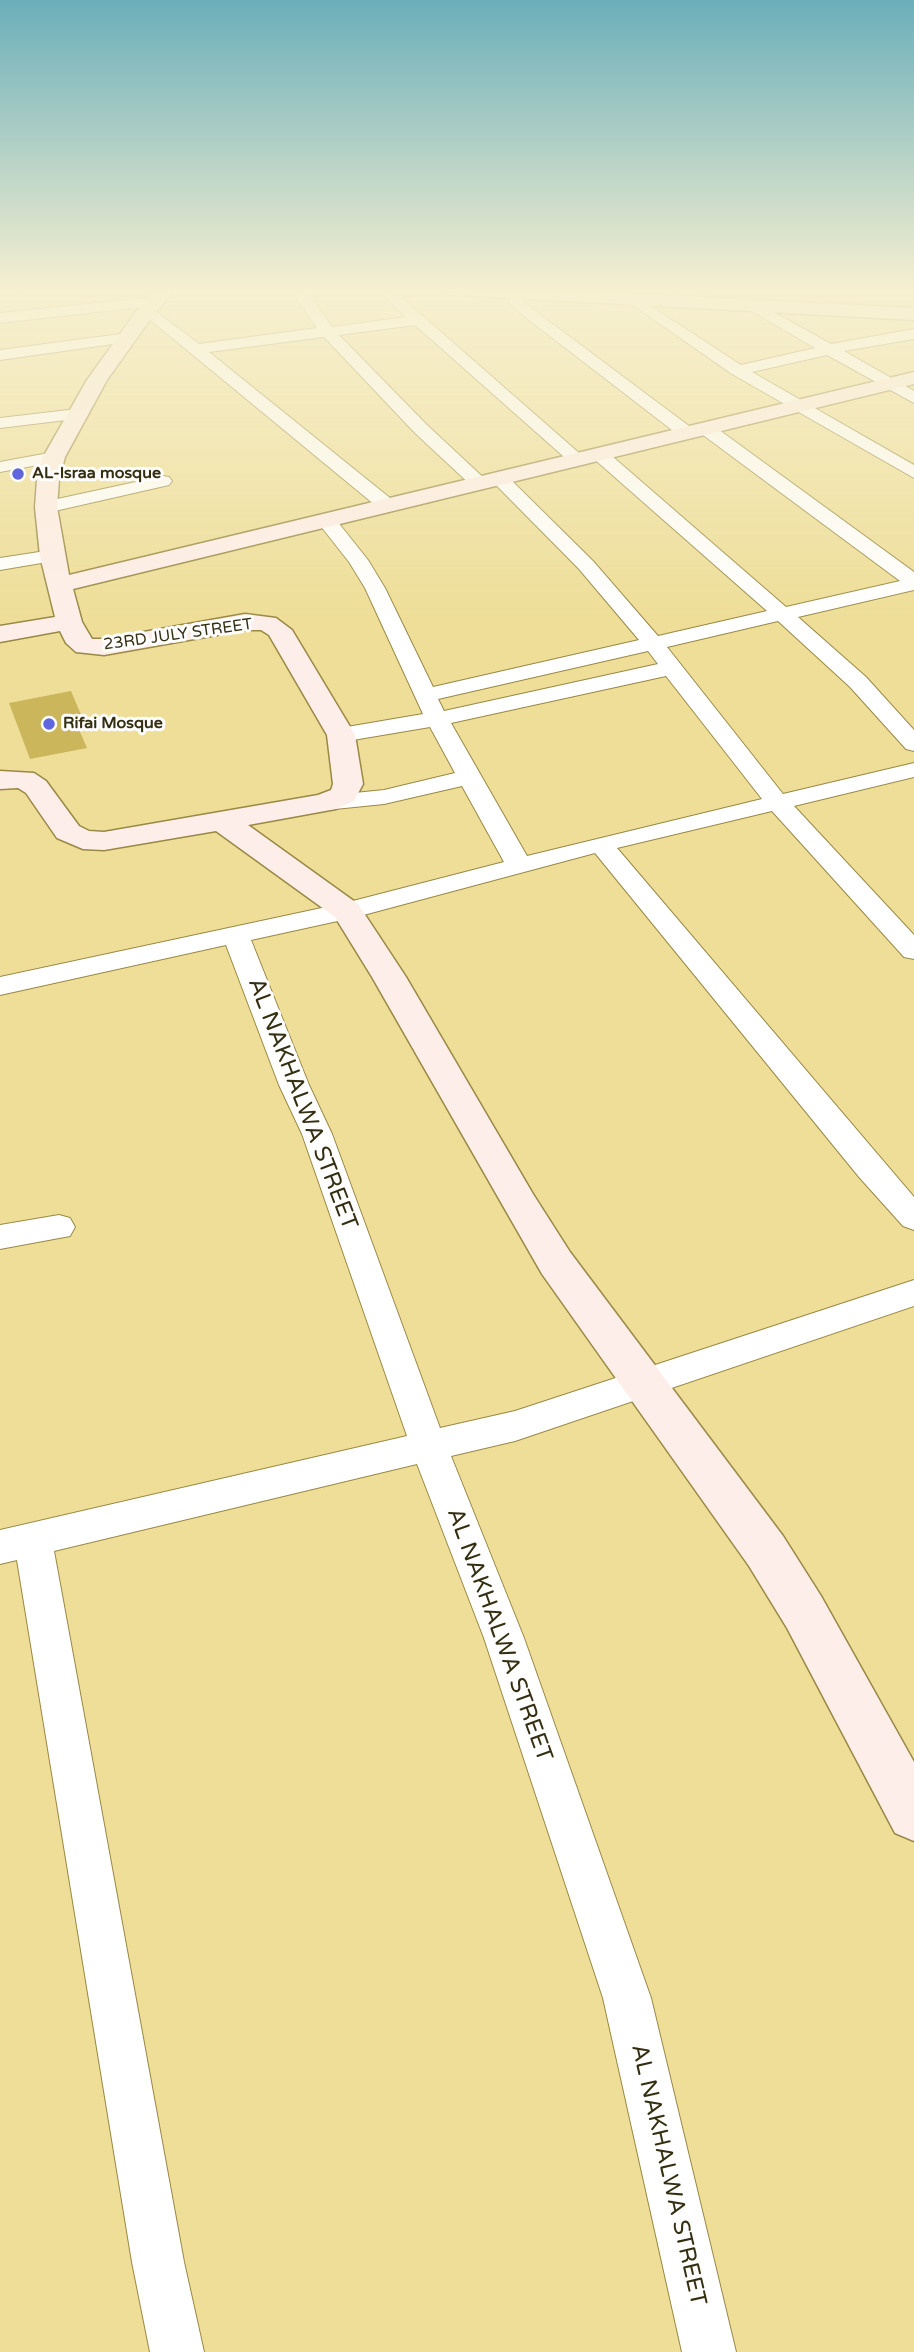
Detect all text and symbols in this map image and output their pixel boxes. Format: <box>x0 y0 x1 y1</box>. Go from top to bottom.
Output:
place label: AL-Israa mosque <box>32 464 161 484</box>
marker: AL-Israa mosque <box>10 466 26 482</box>
street label: 23RD JULY STREET <box>102 615 254 655</box>
place label: Rifai Mosque <box>63 714 163 734</box>
marker: Rifai Mosque <box>41 716 57 732</box>
street label: AL NAKHALWA STREET <box>241 974 363 1234</box>
street label: AL NAKHALWA STREET <box>440 1504 558 1766</box>
street label: AL NAKHALWA STREET <box>624 2041 712 2309</box>

